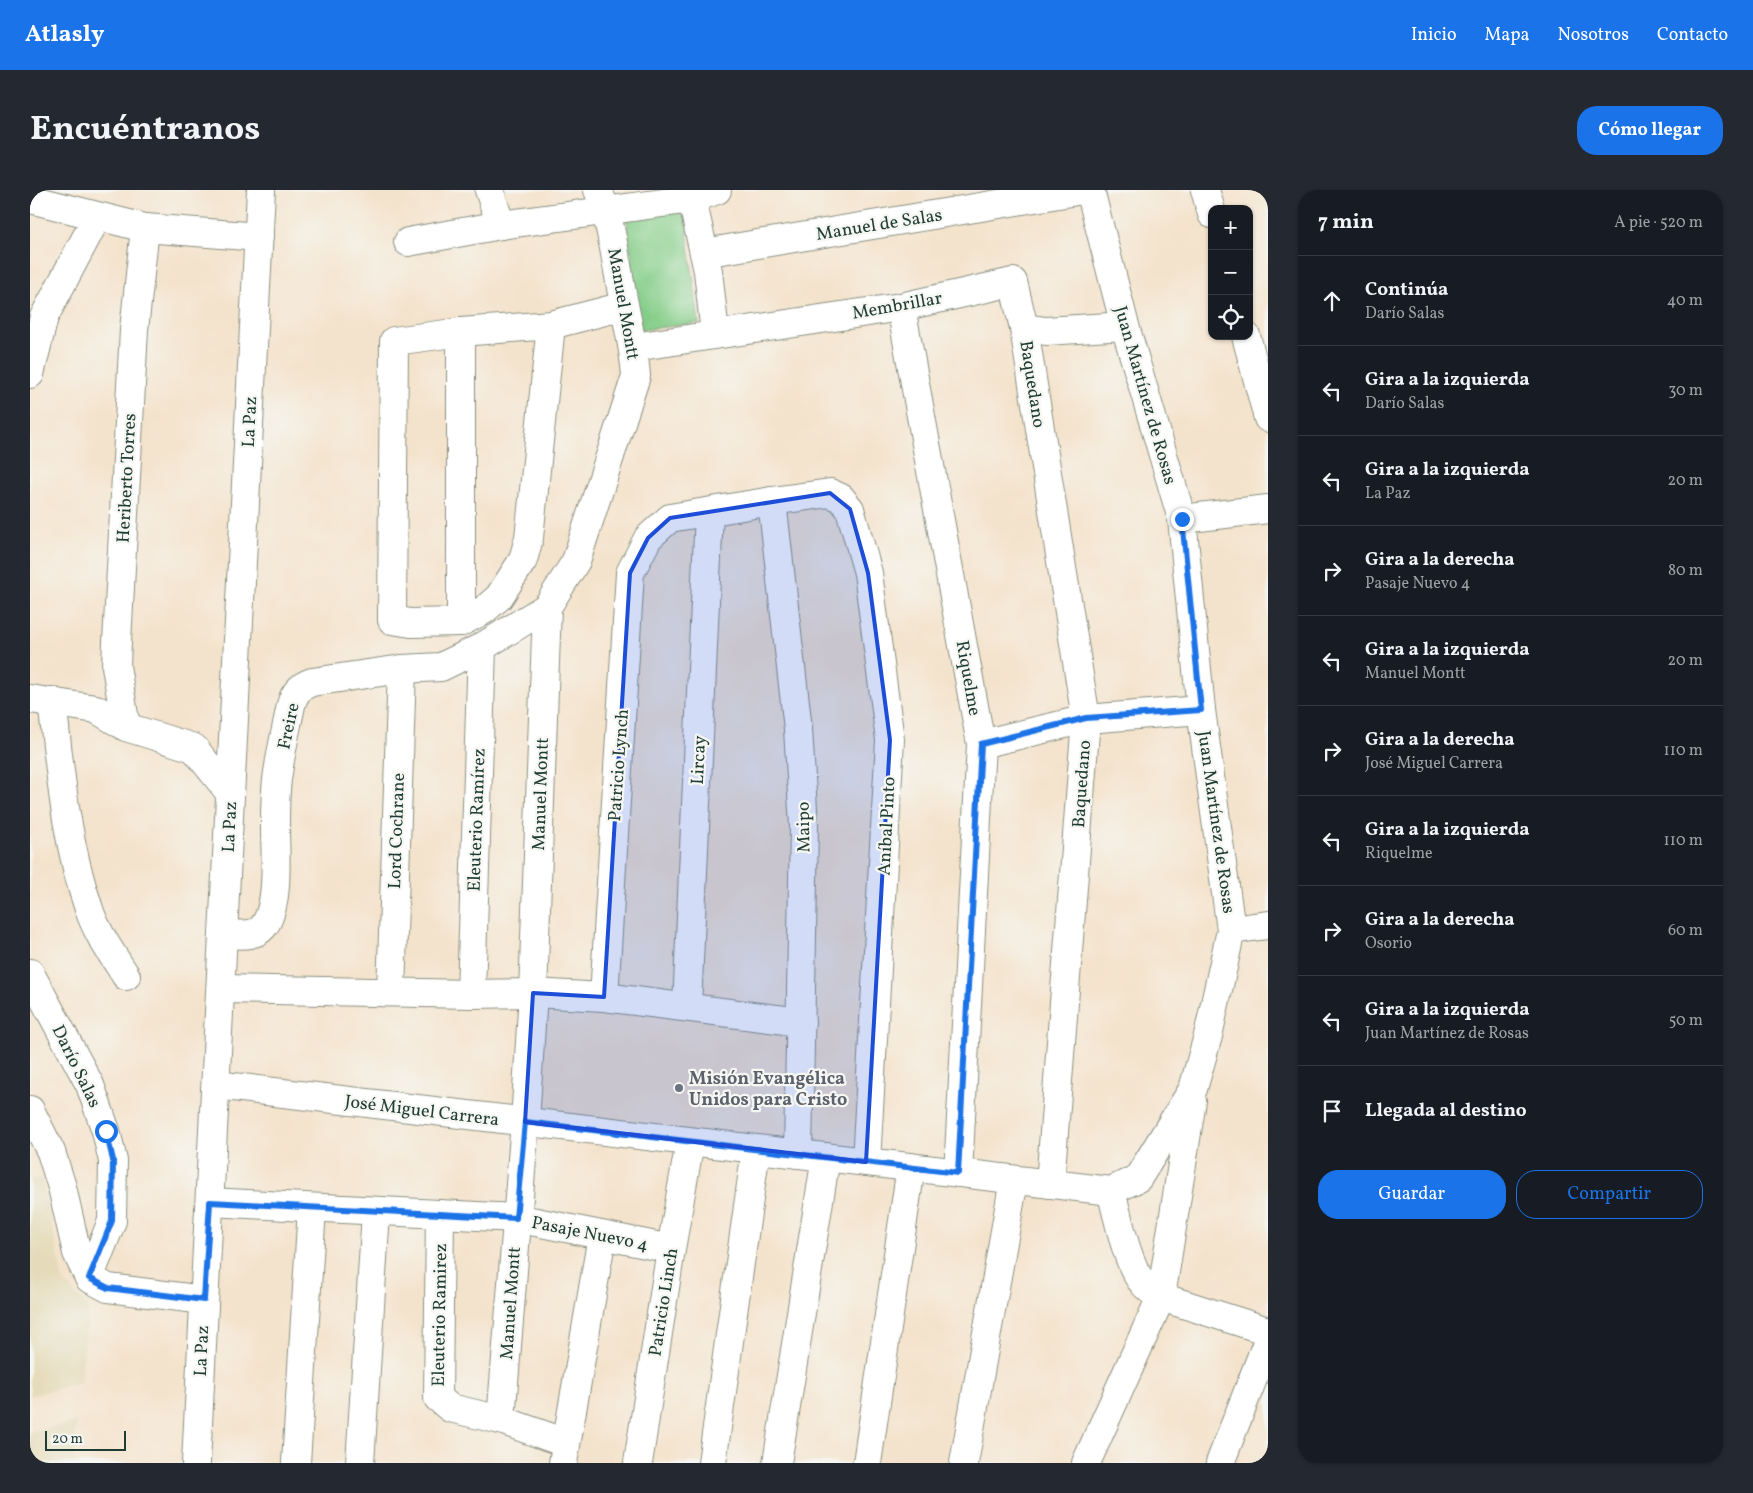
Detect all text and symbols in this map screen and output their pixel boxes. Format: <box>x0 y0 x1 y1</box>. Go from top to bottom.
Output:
text: Atlasly <box>25 18 104 52</box>
text: Inicio <box>1411 23 1457 48</box>
text: Mapa <box>1485 23 1530 48</box>
text: Nosotros <box>1558 23 1629 48</box>
text: Contacto <box>1657 23 1728 48</box>
text: Encuéntranos <box>30 106 260 154</box>
button: Cómo llegar <box>1577 106 1723 155</box>
street label: Manuel de Salas <box>814 203 944 248</box>
map controls <box>1208 205 1253 340</box>
button: + <box>1208 205 1253 250</box>
text: 7 min <box>1318 208 1374 237</box>
text: A pie · 520 m <box>1614 212 1703 234</box>
street label: Manuel Montt <box>600 246 645 362</box>
button: − <box>1208 250 1253 295</box>
text: Continúa <box>1365 277 1448 303</box>
street label: Membrillar <box>850 286 945 327</box>
icon: ahead <box>1318 287 1346 315</box>
text: 40 m <box>1667 290 1703 312</box>
button: locate <box>1208 295 1253 340</box>
street label: Juan Martínez de Rosas <box>1107 303 1182 488</box>
text: Darío Salas <box>1365 303 1444 325</box>
street label: Baquedano <box>1012 339 1051 430</box>
text: Gira a la izquierda <box>1365 367 1530 393</box>
icon: left <box>1318 377 1346 405</box>
text: 30 m <box>1668 380 1703 402</box>
text: Darío Salas <box>1365 393 1444 415</box>
street label: La Paz <box>237 396 264 448</box>
street label: Heriberto Torres <box>112 413 143 544</box>
text: Gira a la izquierda <box>1365 457 1530 483</box>
icon: left <box>1318 467 1346 495</box>
text: 20 m <box>1668 470 1703 492</box>
text: La Paz <box>1365 483 1410 505</box>
route end <box>1171 508 1194 531</box>
text: Gira a la derecha <box>1365 547 1515 573</box>
icon: right <box>1318 557 1346 585</box>
text: 80 m <box>1668 560 1703 582</box>
text: Pasaje Nuevo 4 <box>1365 573 1470 595</box>
text: Gira a la izquierda <box>1365 637 1530 663</box>
street label: Riquelme <box>949 639 986 718</box>
icon: left <box>1318 647 1346 675</box>
text: 20 m <box>1668 650 1703 672</box>
text: Manuel Montt <box>1365 663 1466 685</box>
street label: Freire <box>272 701 307 752</box>
street label: Patricio Lynch <box>603 708 636 822</box>
text: Gira a la derecha <box>1365 727 1515 753</box>
street label: Juan Martínez de Rosas <box>1190 729 1241 915</box>
street label: Lircay <box>686 735 713 785</box>
street label: Manuel Montt <box>527 737 556 851</box>
icon: right <box>1318 737 1346 765</box>
street label: Baquedano <box>1067 739 1098 829</box>
text: 110 m <box>1664 740 1703 762</box>
street label: Eleuterio Ramírez <box>463 748 492 892</box>
text: José Miguel Carrera <box>1365 753 1503 775</box>
street label: Lord Cochrane <box>383 772 412 890</box>
street label: Aníbal Pinto <box>872 776 903 876</box>
street label: La Paz <box>217 801 244 853</box>
street label: Maipo <box>792 801 817 853</box>
text: Gira a la izquierda <box>1365 817 1530 843</box>
icon: left <box>1318 827 1346 855</box>
text: 110 m <box>1664 830 1703 852</box>
text: Riquelme <box>1365 843 1433 865</box>
text: Gira a la derecha <box>1365 907 1515 933</box>
icon: right <box>1318 917 1346 945</box>
text: 60 m <box>1668 920 1703 942</box>
text: Osorio <box>1365 933 1412 955</box>
text: Gira a la izquierda <box>1365 997 1530 1023</box>
icon: left <box>1318 1007 1346 1035</box>
text: 50 m <box>1669 1010 1703 1032</box>
street label: Darío Salas <box>45 1021 106 1112</box>
text: Juan Martínez de Rosas <box>1365 1023 1529 1045</box>
place label: Misión Evangélica Unidos para Cristo <box>689 1067 847 1113</box>
marker: Misión Evangélica Unidos para Cristo <box>673 1082 685 1094</box>
street label: José Miguel Carrera <box>343 1090 500 1133</box>
icon: arrive <box>1318 1097 1346 1125</box>
text: Llegada al destino <box>1365 1098 1527 1124</box>
route start <box>95 1120 118 1143</box>
button: Guardar <box>1318 1170 1506 1219</box>
button: Compartir <box>1516 1170 1703 1219</box>
street label: Pasaje Nuevo 4 <box>529 1211 650 1258</box>
street label: Eleuterio Ramirez <box>427 1243 454 1387</box>
street label: Manuel Montt <box>495 1246 528 1360</box>
street label: Patricio Linch <box>644 1246 685 1358</box>
street label: La Paz <box>189 1325 216 1377</box>
scale bar <box>45 1428 126 1451</box>
text: 20 m <box>52 1430 83 1449</box>

